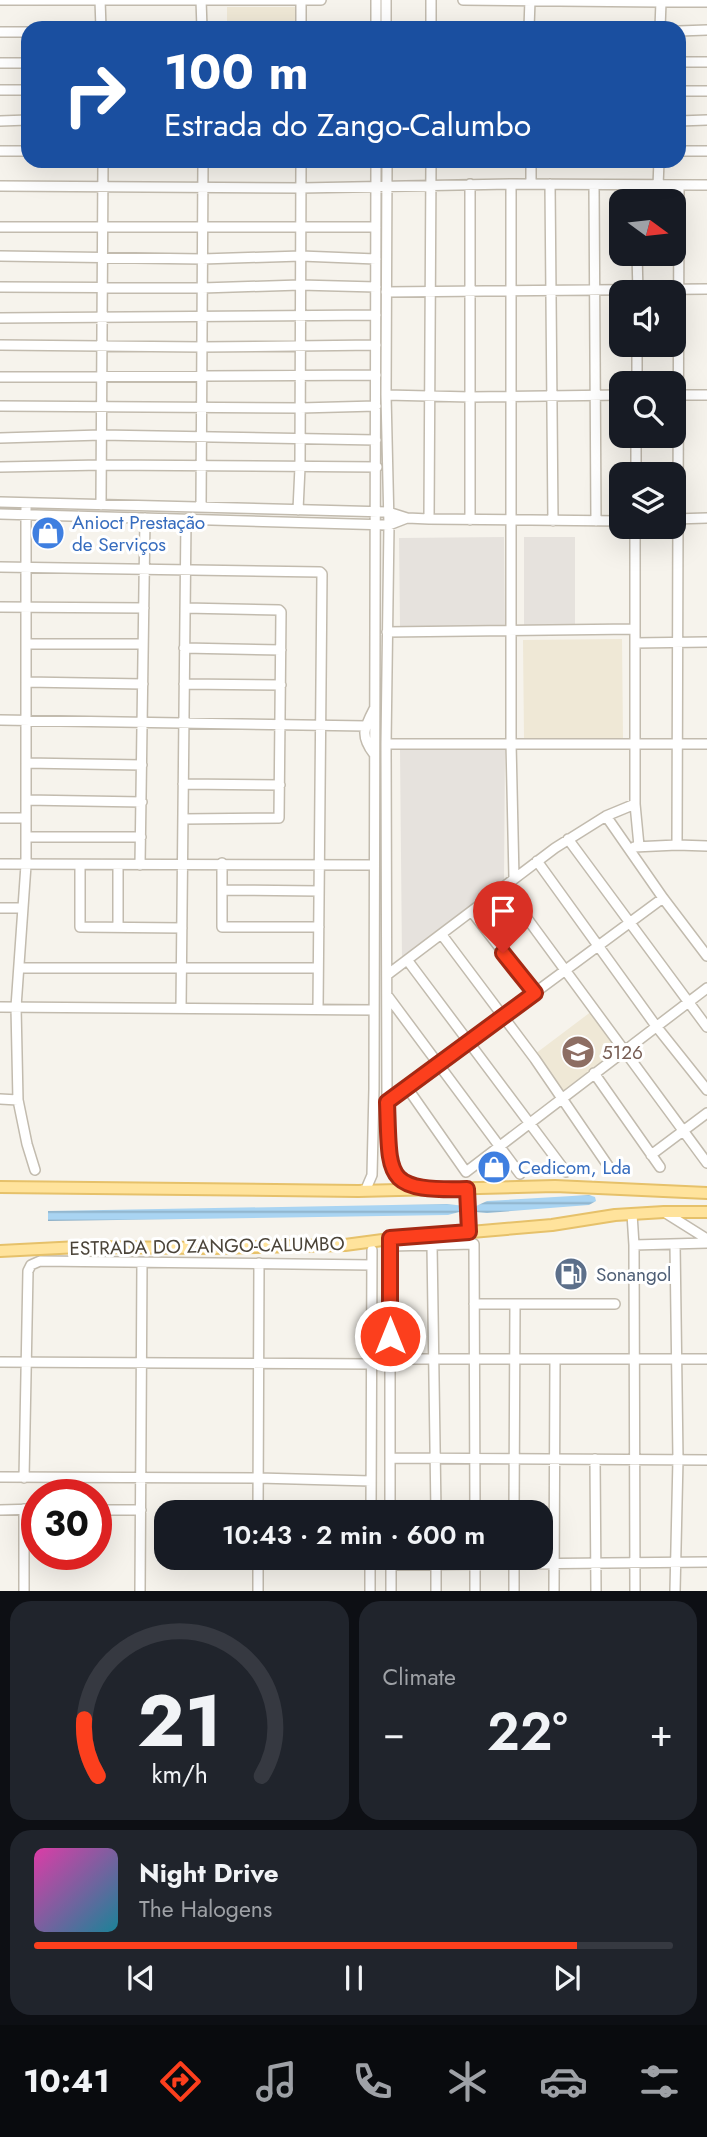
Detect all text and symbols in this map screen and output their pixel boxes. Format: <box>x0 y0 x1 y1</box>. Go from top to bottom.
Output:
text: 100 m <box>164 37 309 107</box>
icon: right <box>49 49 140 140</box>
text: Estrada do Zango-Calumbo <box>164 102 531 148</box>
north arrow <box>609 189 686 266</box>
map controls <box>609 189 686 539</box>
button: sound <box>609 280 686 357</box>
button: search <box>609 371 686 448</box>
button: layers <box>609 462 686 539</box>
place label: Anioct Prestação de Serviços <box>72 509 205 558</box>
shop icon: Anioct Prestação de Serviços <box>29 514 67 552</box>
pin <box>473 881 533 953</box>
icon: arrive <box>484 892 522 930</box>
school or university icon: 5126 <box>559 1033 597 1071</box>
place label: 5126 <box>602 1039 643 1066</box>
shop icon: Cedicom, Lda <box>475 1148 513 1186</box>
place label: Cedicom, Lda <box>518 1154 631 1181</box>
street label: ESTRADA DO ZANGO-CALUMBO <box>69 1230 345 1262</box>
fuel station icon: Sonangol <box>552 1255 590 1293</box>
place label: Sonangol <box>596 1261 671 1288</box>
position arrow <box>353 1299 427 1373</box>
speed limit sign: 30 <box>21 1479 112 1570</box>
text: 10:43 · 2 min · 600 m <box>222 1516 485 1554</box>
text: Climate <box>383 1660 456 1694</box>
text: 21 <box>137 1669 222 1774</box>
text: 22° <box>487 1694 568 1770</box>
text: − <box>383 1705 405 1760</box>
text: + <box>650 1705 673 1760</box>
text: km/h <box>151 1756 208 1792</box>
text: Night Drive <box>139 1854 279 1892</box>
text: The Halogens <box>139 1892 272 1926</box>
icon: previous <box>122 1959 160 1997</box>
icon: pause <box>335 1959 373 1997</box>
icon: next <box>548 1959 586 1997</box>
icon: directions <box>156 2057 205 2106</box>
icon: music <box>252 2057 301 2106</box>
icon: phone <box>348 2057 397 2106</box>
icon: climate <box>443 2057 492 2106</box>
icon: car <box>539 2057 588 2106</box>
icon: filters <box>635 2057 684 2106</box>
text: 10:41 <box>23 2058 110 2104</box>

